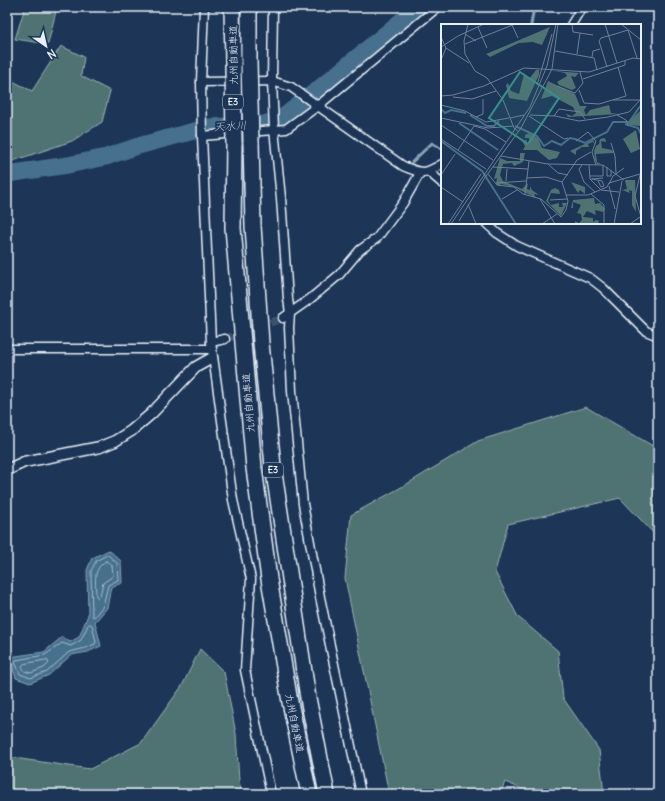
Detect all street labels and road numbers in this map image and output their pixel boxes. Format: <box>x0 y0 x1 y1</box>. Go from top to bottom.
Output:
street label: 九州自動車道 <box>226 25 241 85</box>
road number: E3 <box>223 95 243 109</box>
street label: 九州自動車道 <box>239 373 258 433</box>
road number: E3 <box>263 463 283 477</box>
street label: 九州自動車道 <box>282 692 307 754</box>

